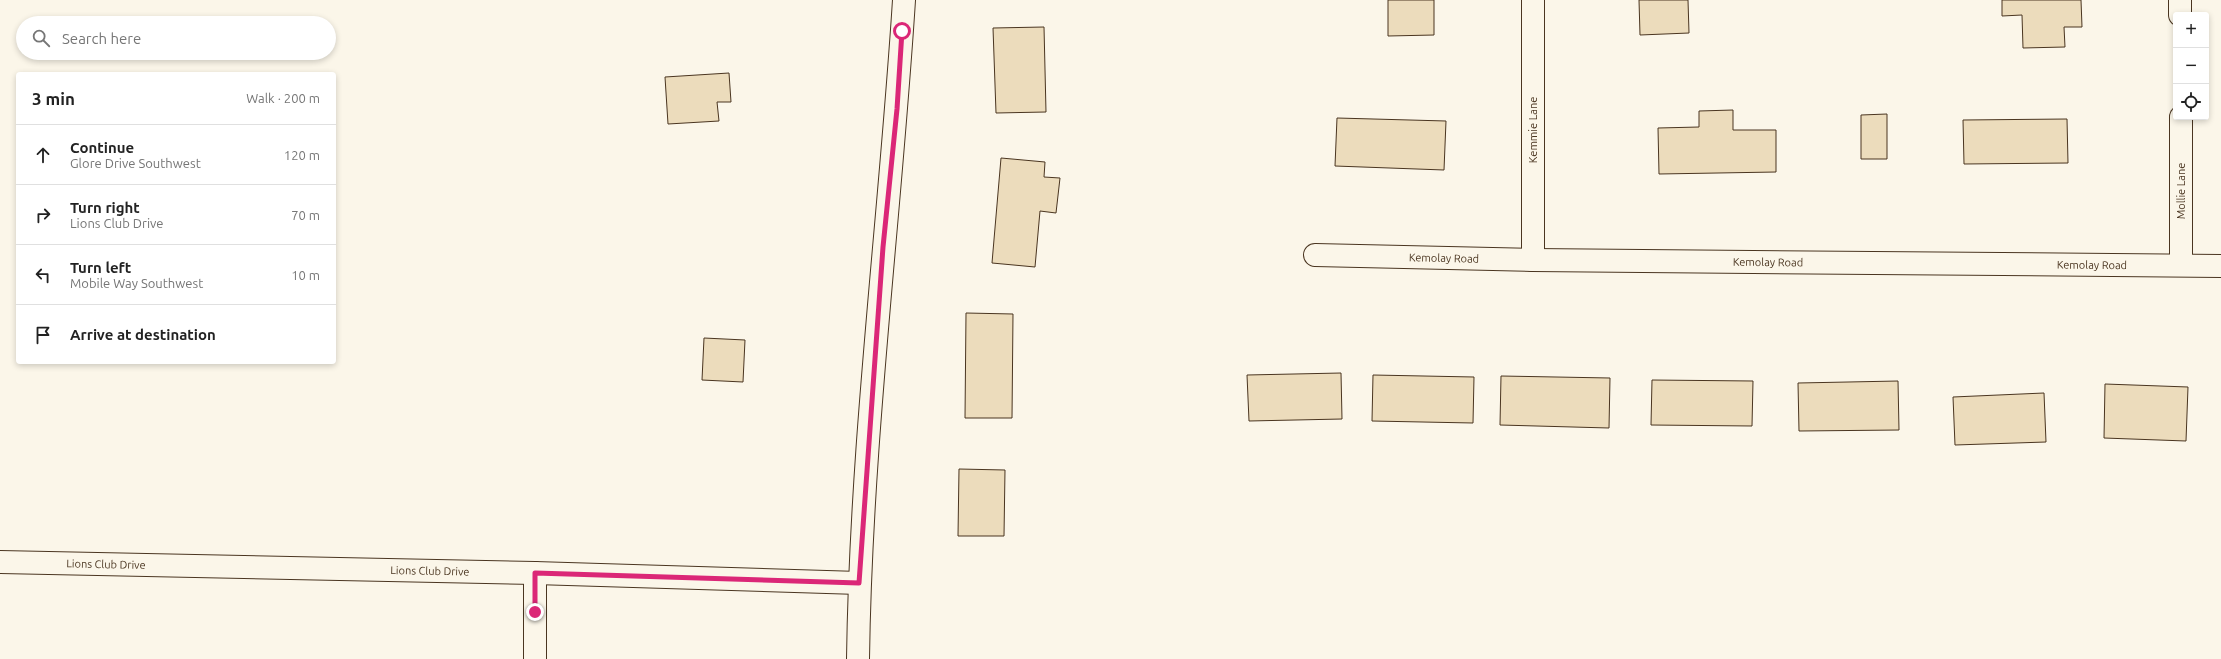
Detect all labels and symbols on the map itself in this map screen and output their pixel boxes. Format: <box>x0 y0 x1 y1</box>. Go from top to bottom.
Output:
route start <box>893 22 911 40</box>
street label: Kemmie Lane <box>1527 97 1539 163</box>
street label: Mollie Lane <box>2175 163 2187 219</box>
street label: Kemolay Road <box>1409 251 1479 265</box>
street label: Kemolay Road <box>1733 256 1803 268</box>
street label: Kemolay Road <box>2057 259 2127 271</box>
street label: Lions Club Drive <box>66 557 146 571</box>
street label: Lions Club Drive <box>390 564 470 578</box>
route end <box>526 603 544 621</box>

